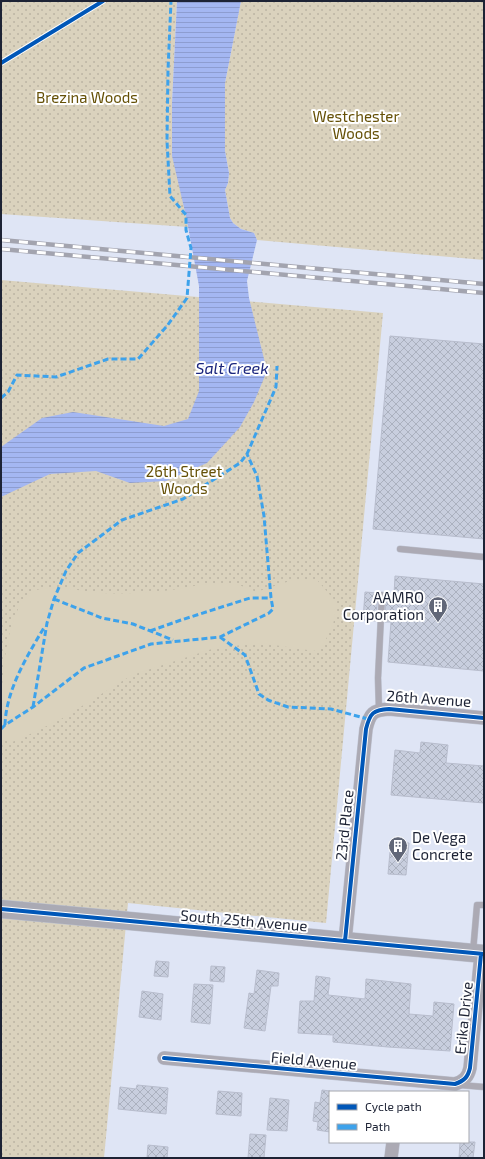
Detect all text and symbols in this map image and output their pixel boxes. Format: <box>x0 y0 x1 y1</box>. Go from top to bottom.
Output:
park label: Brezina Woods <box>36 88 138 106</box>
park label: Westchester Woods <box>313 107 399 142</box>
water label: Salt Creek <box>195 358 269 377</box>
park label: 26th Street Woods <box>146 462 223 497</box>
place label: AAMRO Corporation <box>343 588 424 623</box>
building icon: AAMRO Corporation <box>427 595 449 623</box>
street label: 26th Avenue <box>386 686 472 710</box>
street label: 23rd Place <box>331 789 357 861</box>
place label: De Vega Concrete <box>412 828 473 863</box>
building icon: De Vega Concrete <box>387 835 409 863</box>
street label: South 25th Avenue <box>180 905 308 935</box>
street label: Erika Drive <box>450 981 476 1055</box>
street label: Field Avenue <box>270 1047 358 1073</box>
legend <box>329 1091 469 1143</box>
text: Cycle path <box>365 1099 422 1113</box>
text: Path <box>365 1119 390 1133</box>

